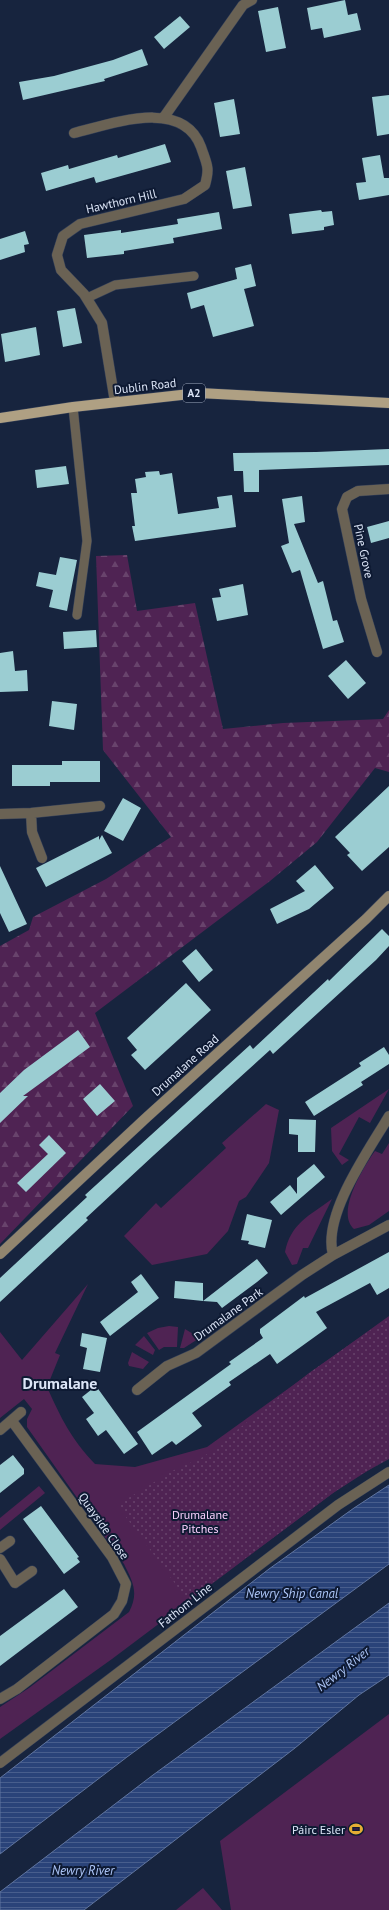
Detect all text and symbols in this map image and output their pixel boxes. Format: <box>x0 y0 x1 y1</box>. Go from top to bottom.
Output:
street label: Hawthorn Hill <box>84 185 158 216</box>
street label: Dublin Road <box>113 375 177 397</box>
road number: A2 <box>183 384 205 402</box>
street label: Pine Grove <box>351 522 377 580</box>
street label: Drumalane Road <box>148 1031 222 1099</box>
street label: Drumalane Park <box>191 1284 266 1344</box>
district label: Drumalane <box>23 1373 97 1393</box>
street label: Quayside Close <box>75 1490 133 1562</box>
park label: Drumalane Pitches <box>172 1507 228 1536</box>
street label: Fathom Line <box>155 1579 215 1631</box>
water label: Newry Ship Canal <box>246 1585 339 1602</box>
water label: Newry River <box>313 1643 374 1695</box>
sports icon: Páirc Esler <box>348 1821 364 1837</box>
place label: Páirc Esler <box>292 1822 345 1837</box>
water label: Newry River <box>52 1862 115 1879</box>

